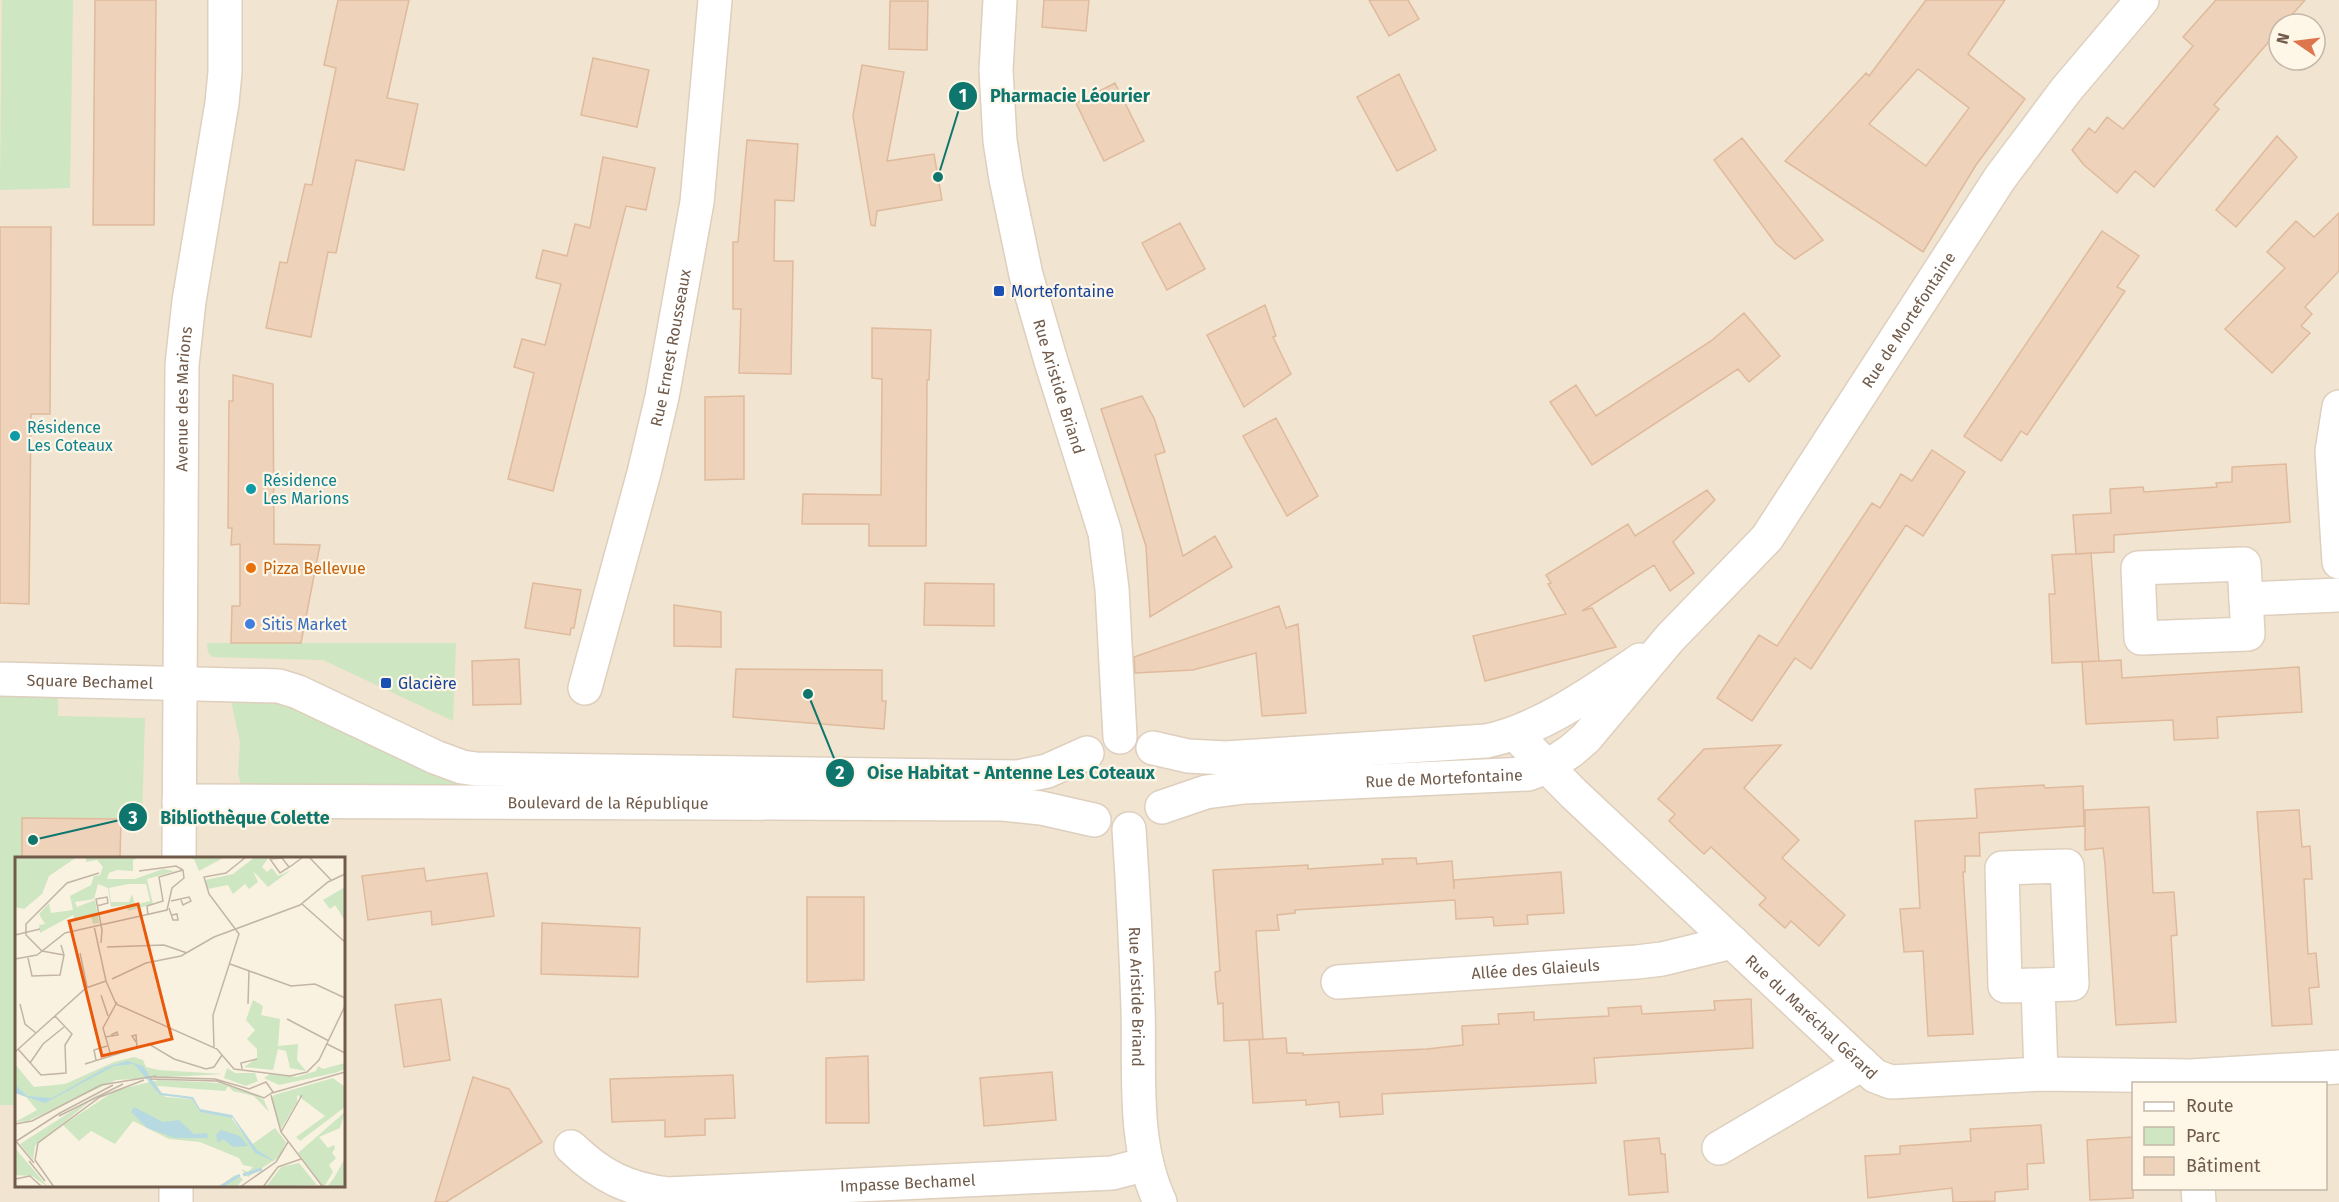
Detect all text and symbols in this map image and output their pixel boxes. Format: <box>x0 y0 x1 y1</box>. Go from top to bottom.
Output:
north arrow <box>2267 12 2327 72</box>
text: N <box>2272 31 2293 46</box>
callout: Pharmacie Léourier <box>948 78 1162 114</box>
text: 1 <box>959 85 967 107</box>
text: Pharmacie Léourier <box>990 85 1151 107</box>
street label: Rue de Mortefontaine <box>1858 249 1960 391</box>
street label: Rue Ernest Rousseaux <box>646 268 695 428</box>
place label: Mortefontaine <box>1011 282 1114 301</box>
marker: Mortefontaine <box>992 284 1006 298</box>
street label: Rue Aristide Briand <box>1029 317 1089 456</box>
street label: Avenue des Marions <box>172 325 196 472</box>
place label: Résidence Les Coteaux <box>27 418 113 455</box>
marker: Résidence Les Coteaux <box>8 429 22 443</box>
place label: Résidence Les Marions <box>263 471 349 508</box>
marker: Résidence Les Marions <box>244 482 258 496</box>
place label: Pizza Bellevue <box>263 559 366 578</box>
marker: Pizza Bellevue <box>244 561 258 575</box>
place label: Sitis Market <box>262 615 347 634</box>
marker: Sitis Market <box>243 617 257 631</box>
street label: Square Bechamel <box>27 671 154 693</box>
place label: Glacière <box>398 674 457 693</box>
marker: Glacière <box>379 676 393 690</box>
callout: Oise Habitat - Antenne Les Coteaux <box>825 755 1167 791</box>
text: 2 <box>835 762 845 784</box>
text: Oise Habitat - Antenne Les Coteaux <box>867 762 1156 784</box>
street label: Rue de Mortefontaine <box>1365 765 1523 791</box>
street label: Boulevard de la République <box>507 793 709 813</box>
callout: Bibliothèque Colette <box>118 799 342 835</box>
text: 3 <box>127 807 138 829</box>
text: Bibliothèque Colette <box>160 807 330 829</box>
inset map <box>15 857 345 1187</box>
street label: Rue Aristide Briand <box>1125 926 1147 1067</box>
street label: Rue du Maréchal Gérard <box>1742 951 1881 1084</box>
street label: Allée des Glaieuls <box>1471 956 1600 983</box>
legend <box>2132 1082 2327 1190</box>
text: Route <box>2186 1095 2234 1117</box>
text: Parc <box>2186 1125 2221 1147</box>
text: Bâtiment <box>2186 1155 2261 1177</box>
street label: Impasse Bechamel <box>840 1170 976 1196</box>

